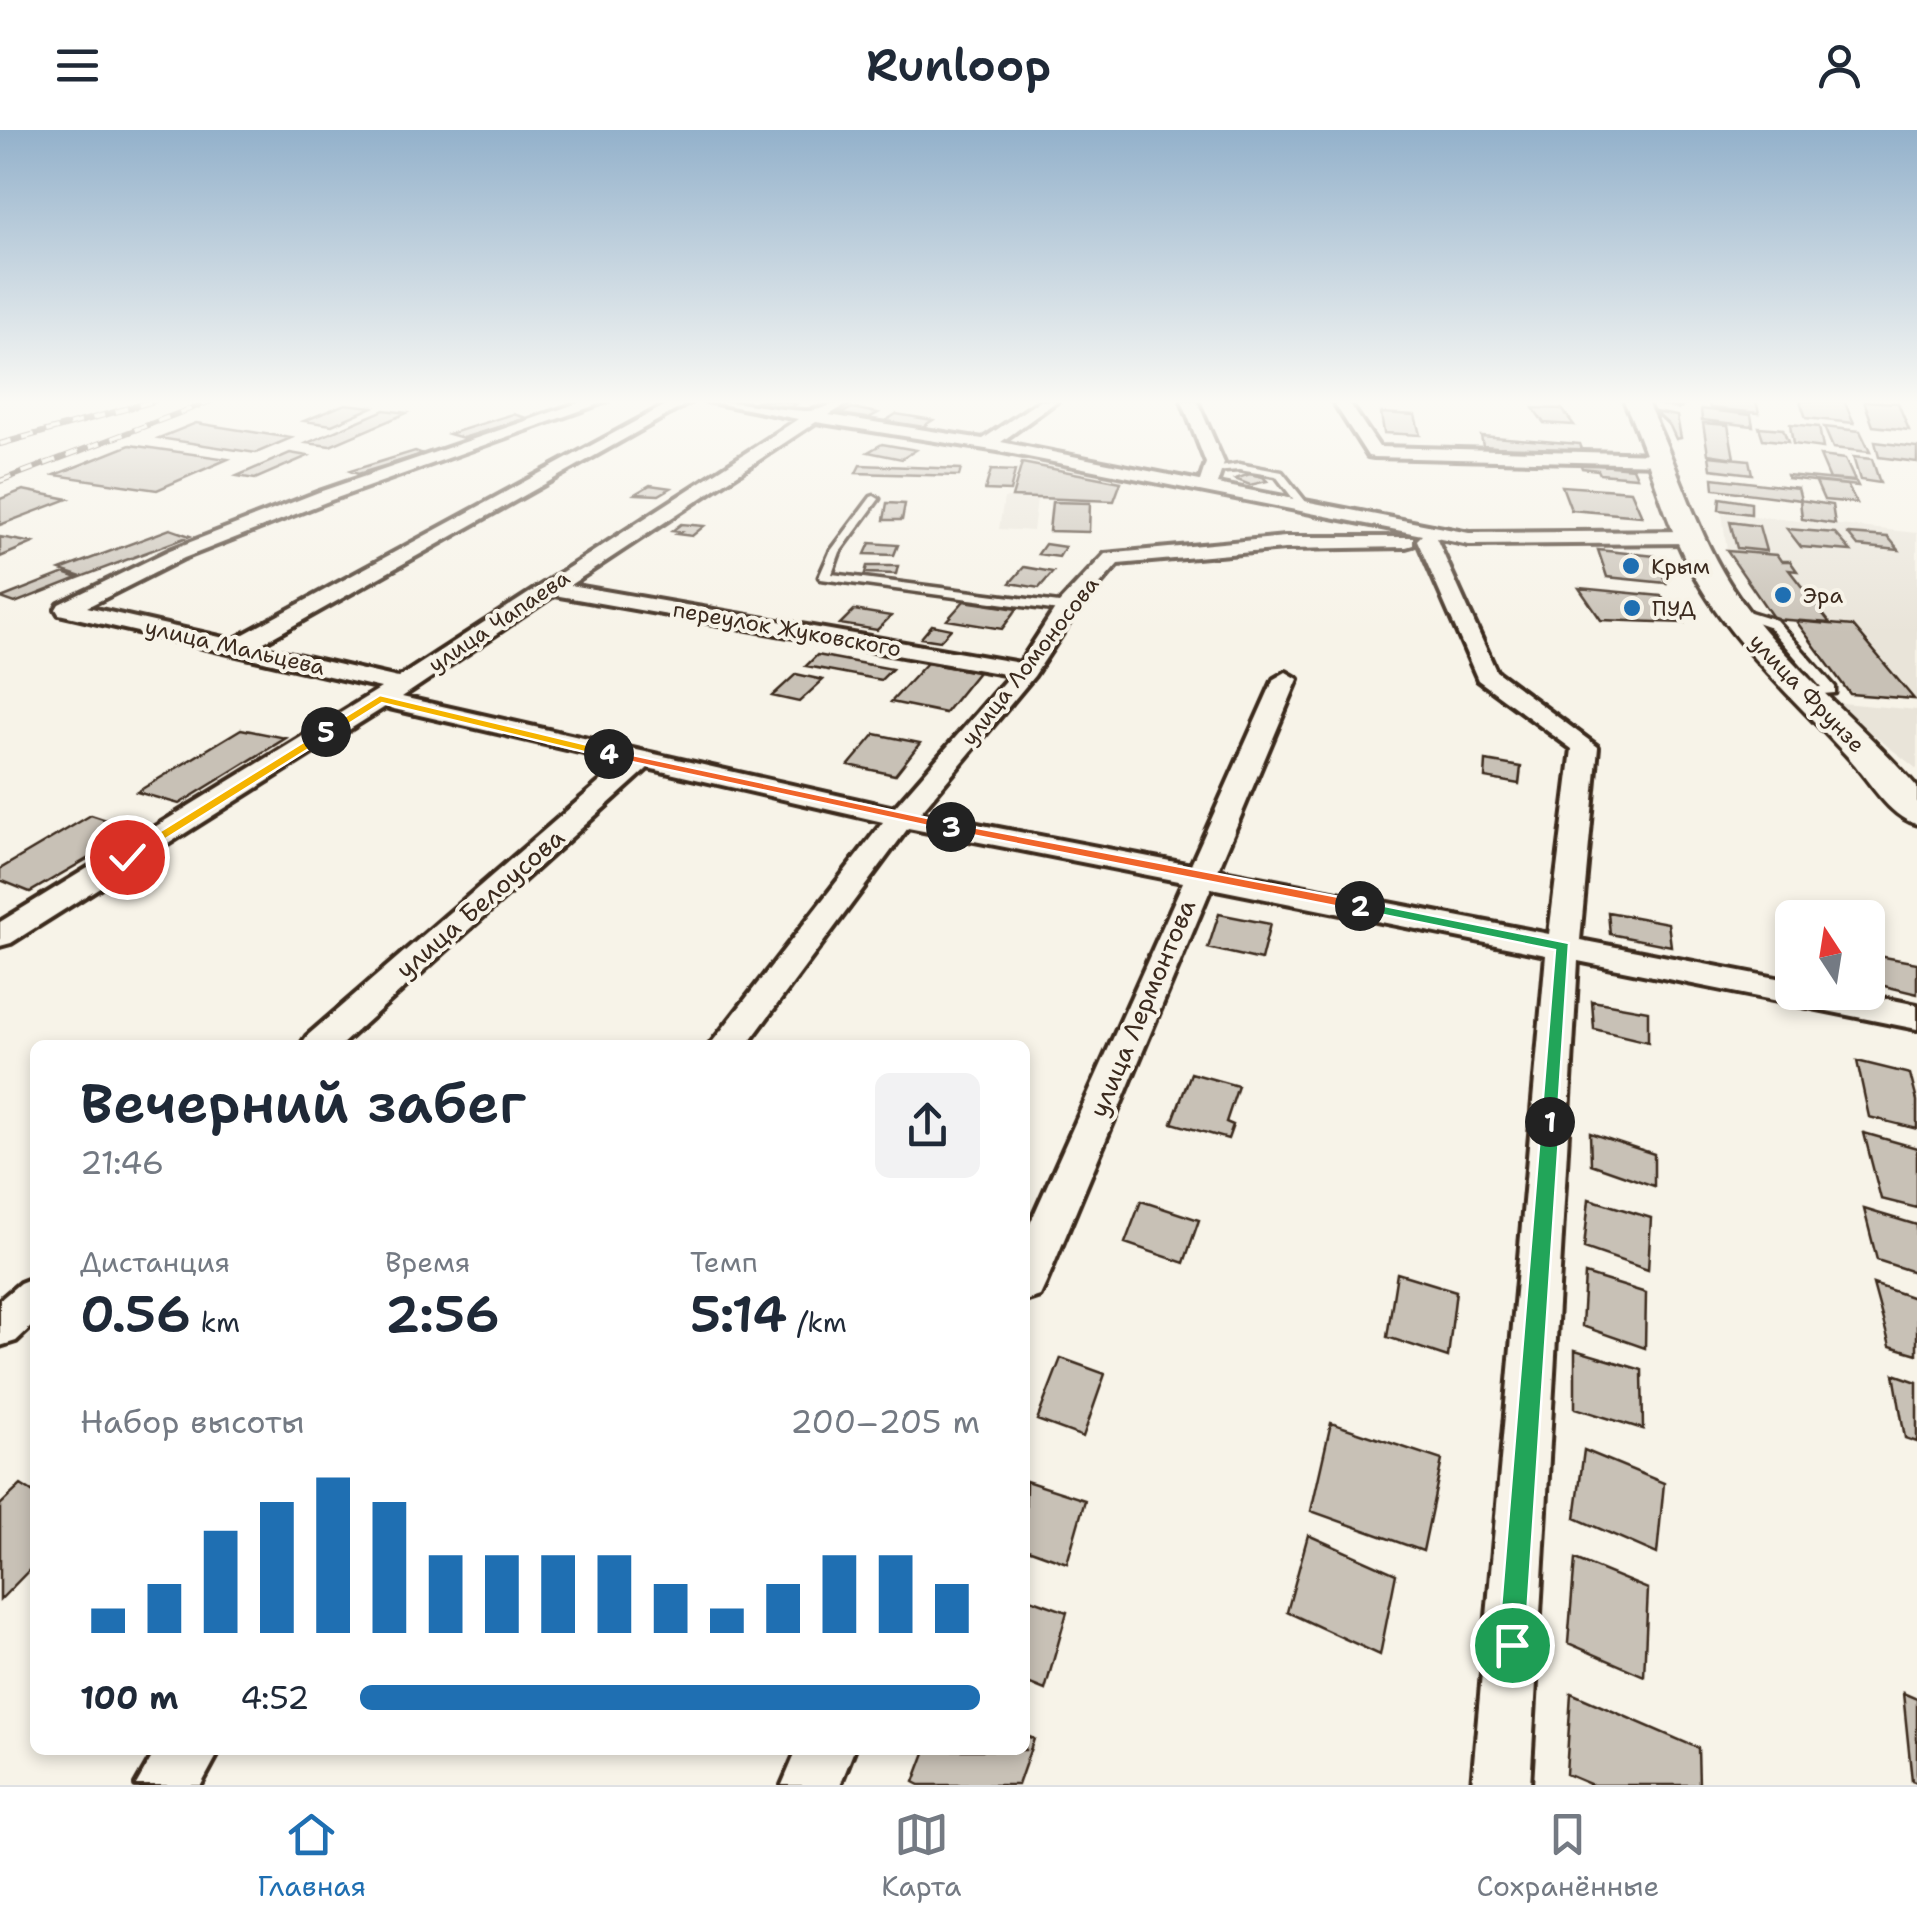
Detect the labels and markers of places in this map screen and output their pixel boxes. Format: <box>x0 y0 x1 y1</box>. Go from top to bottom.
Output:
place label: Крым <box>1651 552 1710 581</box>
marker: Крым <box>1620 555 1642 577</box>
place label: Эра <box>1803 581 1843 610</box>
marker: Эра <box>1772 584 1794 606</box>
place label: ПУД <box>1652 594 1696 623</box>
marker: ПУД <box>1621 597 1643 619</box>
pin: 5 <box>301 707 351 757</box>
pin: 4 <box>584 729 634 779</box>
pin: 3 <box>926 802 976 852</box>
pin <box>85 815 170 900</box>
pin: 2 <box>1335 881 1385 931</box>
pin: 1 <box>1525 1097 1575 1147</box>
pin <box>1470 1603 1555 1688</box>

